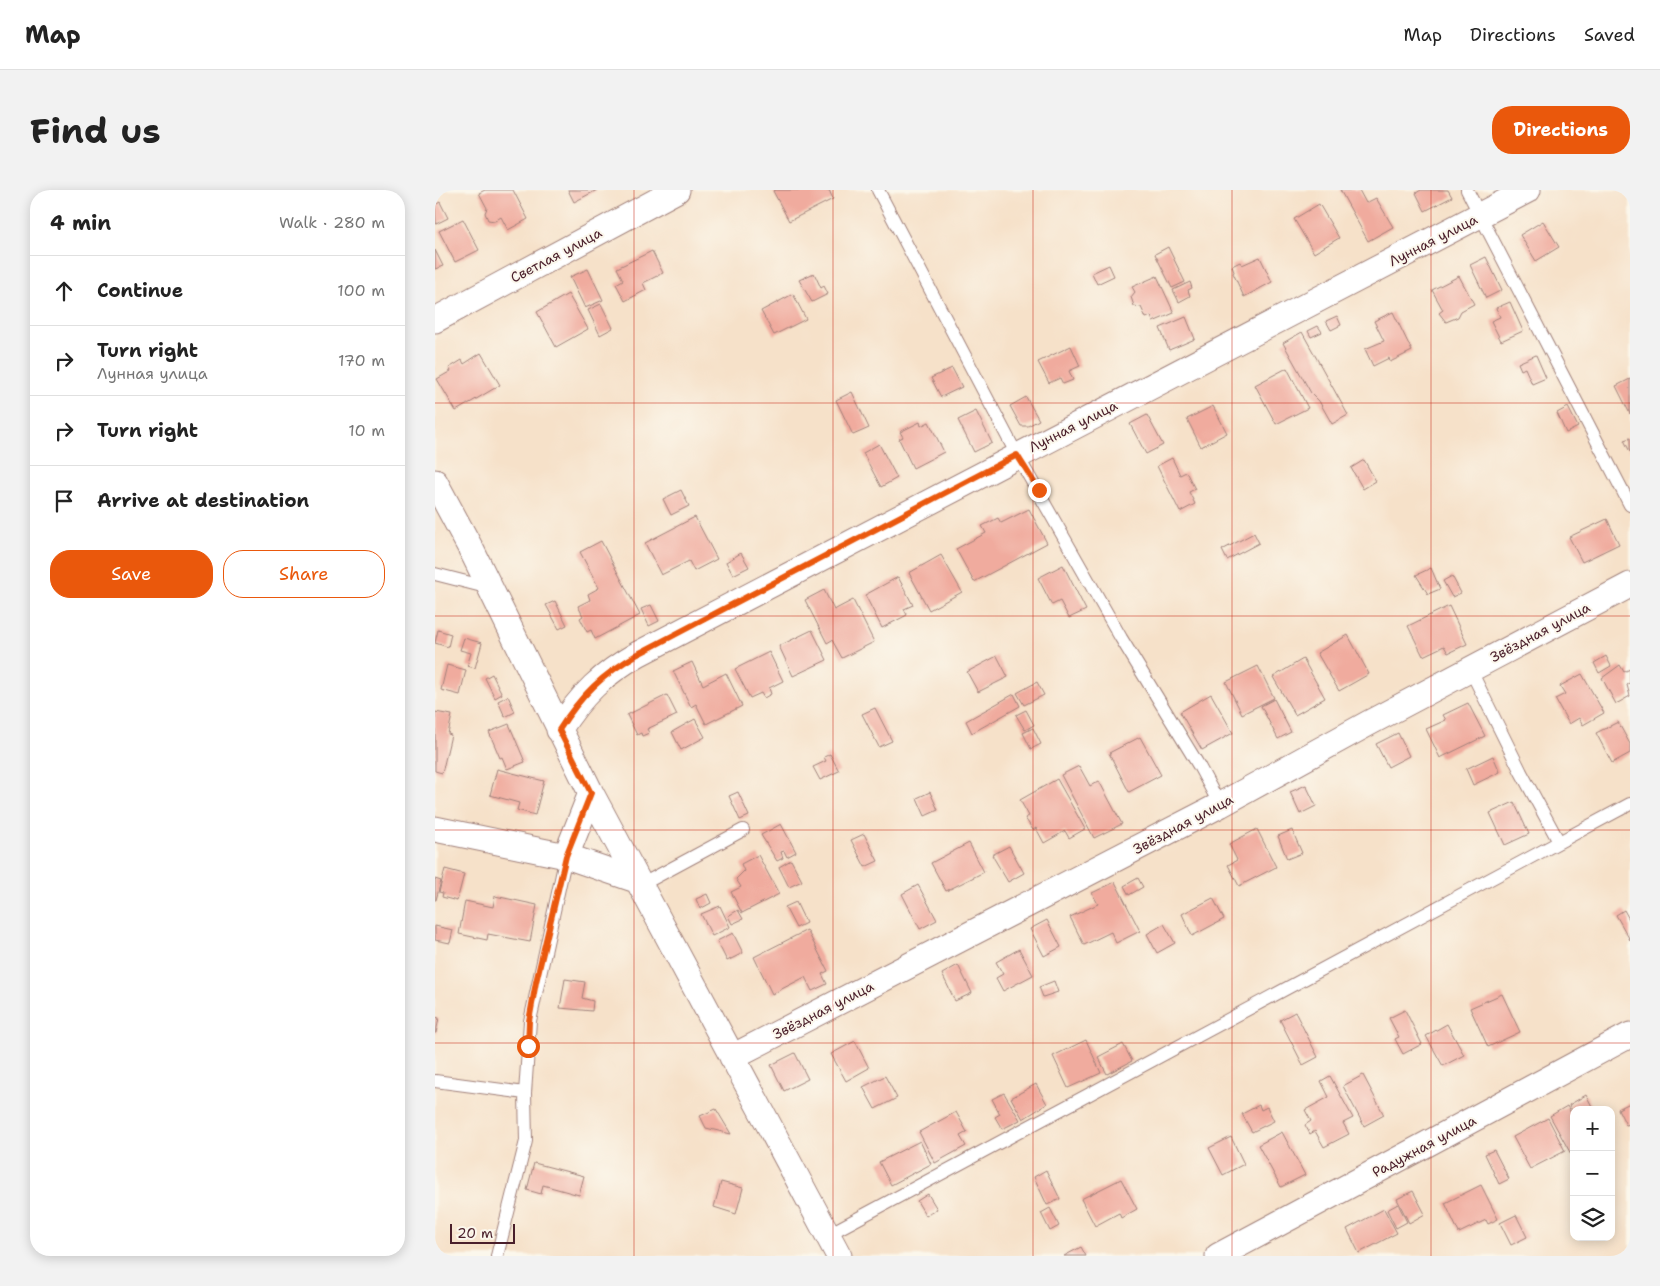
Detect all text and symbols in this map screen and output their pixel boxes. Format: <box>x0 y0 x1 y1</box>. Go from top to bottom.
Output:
text: Map <box>25 19 81 51</box>
text: Map <box>1404 23 1442 47</box>
text: Directions <box>1470 23 1556 47</box>
text: Saved <box>1584 23 1635 47</box>
button: Directions <box>1492 106 1630 154</box>
text: Find us <box>30 107 161 154</box>
text: 4 min <box>50 209 111 237</box>
street label: Лунная улица <box>1386 210 1481 270</box>
text: Walk · 280 m <box>279 212 385 233</box>
street label: Светлая улица <box>507 223 605 287</box>
icon: ahead <box>50 277 78 305</box>
text: Continue <box>97 278 183 303</box>
text: 100 m <box>337 280 385 301</box>
text: Turn right <box>97 338 198 363</box>
icon: right <box>50 347 78 375</box>
text: 170 m <box>338 350 385 371</box>
text: Лунная улица <box>97 363 208 384</box>
street label: Лунная улица <box>1026 396 1121 456</box>
icon: right <box>50 417 78 445</box>
text: Turn right <box>97 418 198 443</box>
text: 10 m <box>348 420 385 441</box>
route end <box>1028 479 1051 502</box>
icon: arrive <box>50 487 78 515</box>
text: Arrive at destination <box>97 488 309 513</box>
button: Save <box>50 550 213 598</box>
button: Share <box>223 550 385 598</box>
street label: Звёздная улица <box>1487 598 1593 666</box>
street label: Звёздная улица <box>1130 790 1236 858</box>
street label: Звёздная улица <box>770 977 877 1043</box>
route start <box>517 1035 540 1058</box>
map controls <box>1570 1106 1615 1241</box>
button: + <box>1570 1106 1615 1151</box>
street label: Радужная улица <box>1369 1111 1479 1181</box>
button: − <box>1570 1151 1615 1196</box>
button: layers <box>1570 1196 1615 1241</box>
scale bar <box>450 1221 515 1244</box>
text: 20 m <box>457 1224 493 1242</box>

